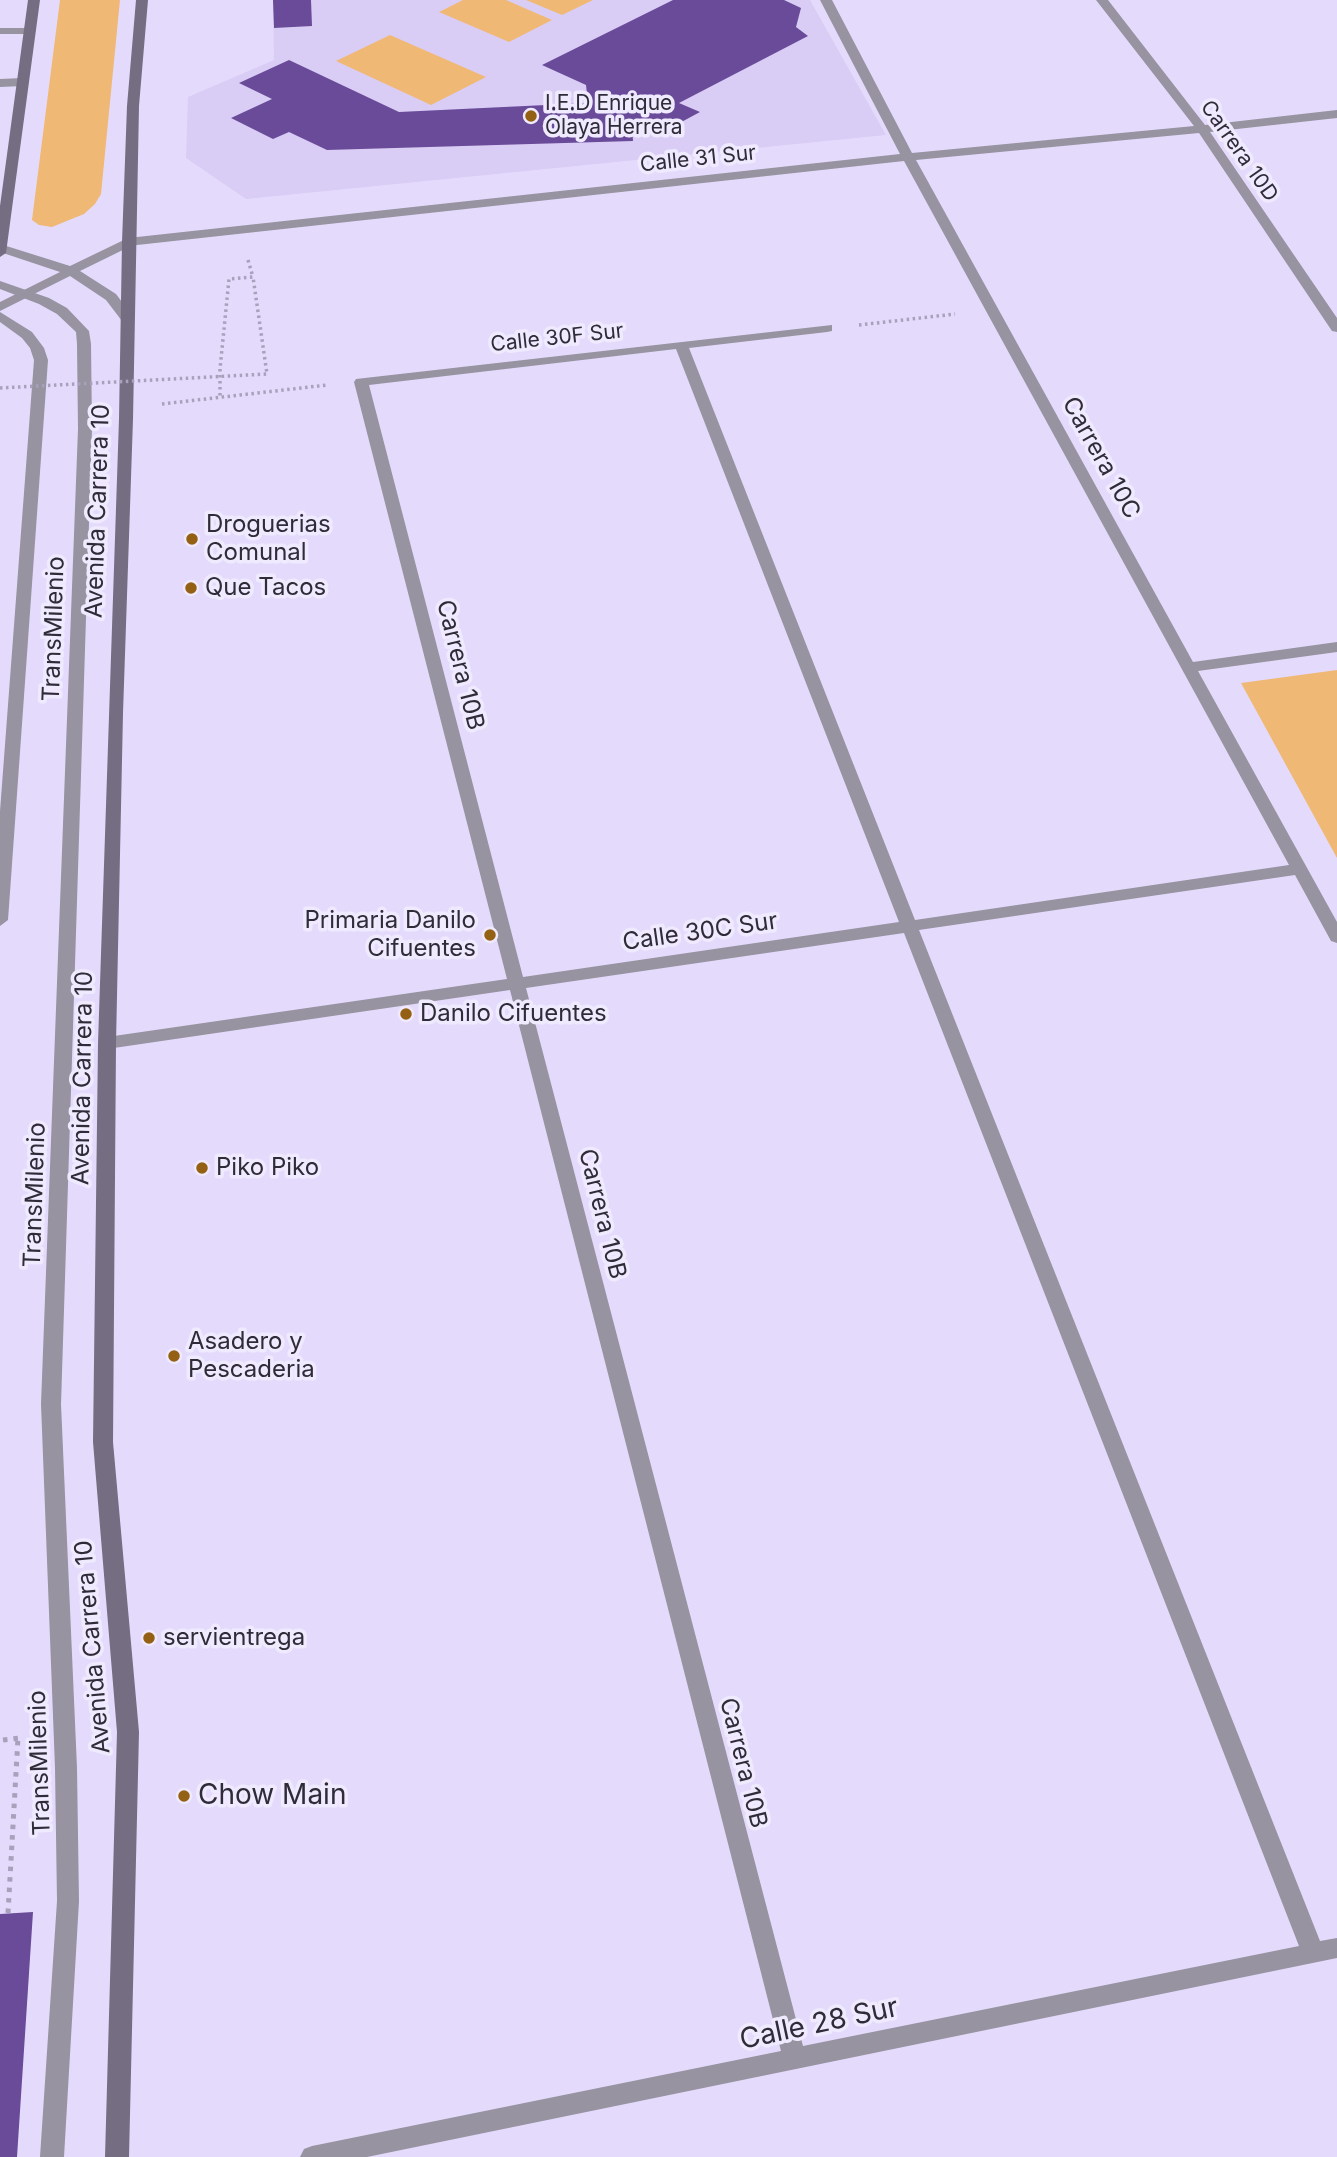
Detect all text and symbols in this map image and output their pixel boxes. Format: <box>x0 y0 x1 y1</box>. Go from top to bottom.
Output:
place label: I.E.D Enrique Olaya Herrera <box>545 91 683 141</box>
street label: Carrera 10D <box>1195 96 1283 206</box>
marker: I.E.D Enrique Olaya Herrera <box>523 108 539 124</box>
street label: Calle 31 Sur <box>639 140 757 178</box>
street label: Calle 30F Sur <box>489 318 625 358</box>
street label: Carrera 10C <box>1056 392 1146 524</box>
street label: Avenida Carrera 10 <box>80 404 116 618</box>
place label: Droguerias Comunal <box>206 511 331 567</box>
marker: Droguerias Comunal <box>184 531 200 547</box>
street label: TransMilenio <box>37 556 71 702</box>
place label: Que Tacos <box>205 574 326 602</box>
marker: Que Tacos <box>183 580 199 596</box>
street label: Carrera 10B <box>430 597 490 733</box>
place label: Primaria Danilo Cifuentes <box>305 907 476 963</box>
street label: Calle 30C Sur <box>621 907 779 957</box>
marker: Primaria Danilo Cifuentes <box>482 927 498 943</box>
street label: Avenida Carrera 10 <box>67 971 99 1185</box>
place label: Danilo Cifuentes <box>420 1000 607 1028</box>
marker: Danilo Cifuentes <box>398 1006 414 1022</box>
street label: TransMilenio <box>18 1122 52 1268</box>
street label: Carrera 10B <box>572 1146 632 1282</box>
place label: Piko Piko <box>216 1154 319 1182</box>
marker: Piko Piko <box>194 1160 210 1176</box>
place label: Asadero y Pescaderia <box>188 1328 315 1384</box>
marker: Asadero y Pescaderia <box>166 1348 182 1364</box>
street label: Avenida Carrera 10 <box>69 1539 117 1755</box>
place label: servientrega <box>163 1624 305 1652</box>
marker: servientrega <box>141 1630 157 1646</box>
street label: TransMilenio <box>23 1690 57 1836</box>
street label: Carrera 10B <box>713 1695 773 1831</box>
place label: Chow Main <box>198 1779 346 1813</box>
marker: Chow Main <box>176 1788 192 1804</box>
street label: Calle 28 Sur <box>737 1991 901 2057</box>

